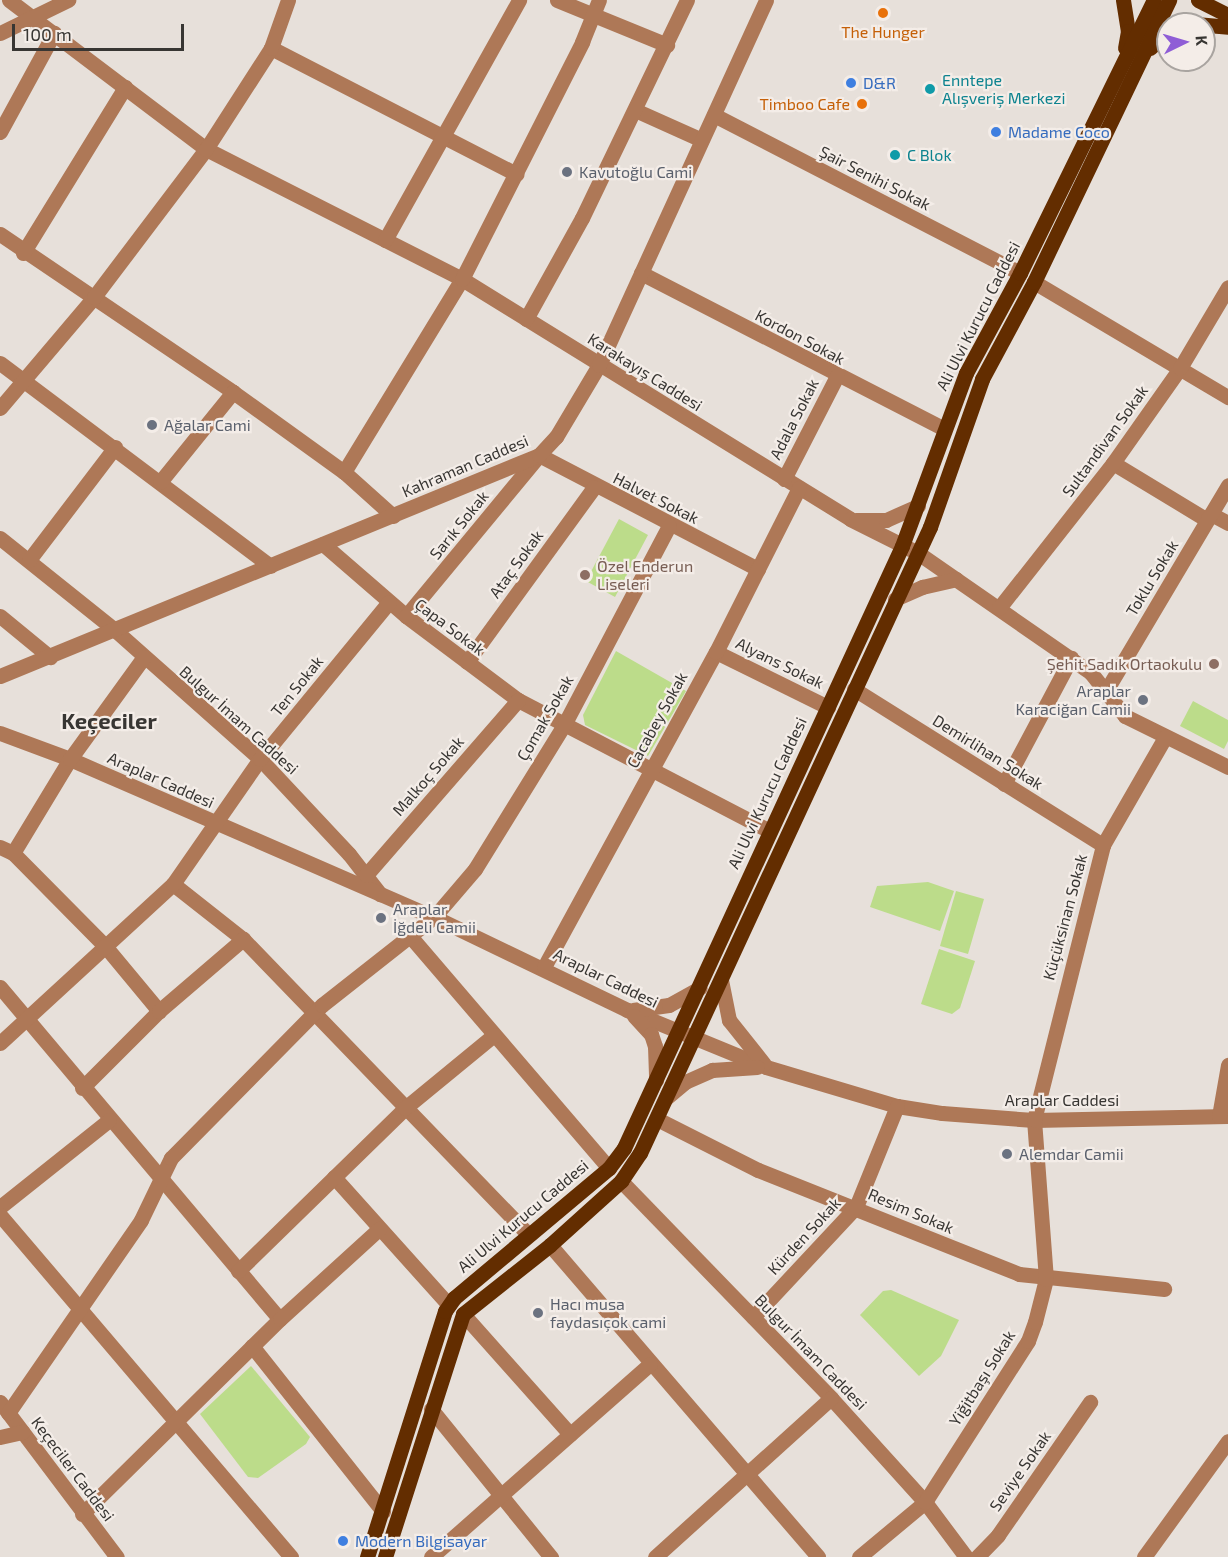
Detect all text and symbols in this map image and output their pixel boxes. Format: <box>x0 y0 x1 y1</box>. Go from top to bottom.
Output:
marker: The Hunger <box>876 6 890 20</box>
scale bar <box>15 12 188 50</box>
north arrow <box>1156 12 1216 72</box>
place label: The Hunger <box>841 22 925 42</box>
text: 100 m <box>23 23 72 45</box>
text: K <box>1193 35 1212 46</box>
place label: Enntepe Alışveriş Merkezi <box>942 70 1065 108</box>
place label: D&R <box>863 73 896 93</box>
marker: D&R <box>844 76 858 90</box>
marker: Enntepe Alışveriş Merkezi <box>923 82 937 96</box>
place label: Timboo Cafe <box>759 94 850 114</box>
marker: Timboo Cafe <box>855 97 869 111</box>
place label: Madame Coco <box>1008 122 1110 142</box>
marker: Madame Coco <box>989 125 1003 139</box>
street label: Şair Senihi Sokak <box>816 142 934 214</box>
place label: C Blok <box>907 145 952 165</box>
marker: C Blok <box>888 148 902 162</box>
place label: Kavutoğlu Cami <box>579 162 692 182</box>
marker: Kavutoğlu Cami <box>560 165 574 179</box>
street label: Ali Ulvi Kurucu Caddesi <box>932 238 1024 394</box>
street label: Kordon Sokak <box>752 305 848 369</box>
street label: Karakayış Caddesi <box>584 329 706 415</box>
street label: Adala Sokak <box>765 375 823 463</box>
street label: Sultandivan Sokak <box>1058 381 1152 501</box>
place label: Ağalar Cami <box>164 415 251 435</box>
marker: Ağalar Cami <box>145 418 159 432</box>
street label: Kahraman Caddesi <box>399 431 531 501</box>
street label: Halvet Sokak <box>610 468 702 528</box>
street label: Sarık Sokak <box>425 487 493 563</box>
street label: Ataç Sokak <box>485 526 547 602</box>
street label: Toklu Sokak <box>1122 536 1182 620</box>
place label: Özel Enderun Liseleri <box>597 556 694 594</box>
marker: Özel Enderun Liseleri <box>578 568 592 582</box>
street label: Çapa Sokak <box>411 594 489 660</box>
street label: Alyans Sokak <box>733 633 827 693</box>
street label: Ten Sokak <box>267 652 327 720</box>
place label: Şehit Sadık Ortaokulu <box>1047 654 1202 674</box>
marker: Şehit Sadık Ortaokulu <box>1207 657 1221 671</box>
street label: Bulgur İmam Caddesi <box>176 662 302 778</box>
street label: Cacabey Sokak <box>623 668 691 772</box>
street label: Çomak Sokak <box>513 672 577 764</box>
place label: Araplar Karaciğan Camii <box>1015 681 1131 719</box>
marker: Araplar Karaciğan Camii <box>1136 693 1150 707</box>
district label: Keçeciler <box>61 708 157 734</box>
street label: Demirlihan Sokak <box>929 710 1047 794</box>
street label: Ali Ulvi Kurucu Caddesi <box>723 714 811 872</box>
street label: Malkoç Sokak <box>388 732 468 820</box>
street label: Araplar Caddesi <box>105 748 217 812</box>
street label: Küçüksinan Sokak <box>1039 852 1091 982</box>
place label: Araplar İğdeli Camii <box>393 899 476 937</box>
marker: Araplar İğdeli Camii <box>374 911 388 925</box>
street label: Araplar Caddesi <box>550 944 662 1012</box>
street label: Araplar Caddesi <box>1005 1090 1119 1110</box>
place label: Alemdar Camii <box>1019 1144 1124 1164</box>
marker: Alemdar Camii <box>1000 1147 1014 1161</box>
street label: Ali Ulvi Kurucu Caddesi <box>454 1156 592 1276</box>
street label: Resim Sokak <box>865 1184 957 1238</box>
street label: Kürden Sokak <box>763 1193 845 1279</box>
street label: Bulgur İmam Caddesi <box>751 1290 871 1414</box>
place label: Hacı musa faydasıçok cami <box>550 1294 666 1332</box>
marker: Hacı musa faydasıçok cami <box>531 1306 545 1320</box>
street label: Yiğitbaşı Sokak <box>945 1327 1019 1429</box>
street label: Keçeciler Caddesi <box>27 1413 119 1525</box>
street label: Seviye Sokak <box>985 1427 1055 1515</box>
place label: Modern Bilgisayar <box>355 1531 487 1551</box>
marker: Modern Bilgisayar <box>336 1534 350 1548</box>

